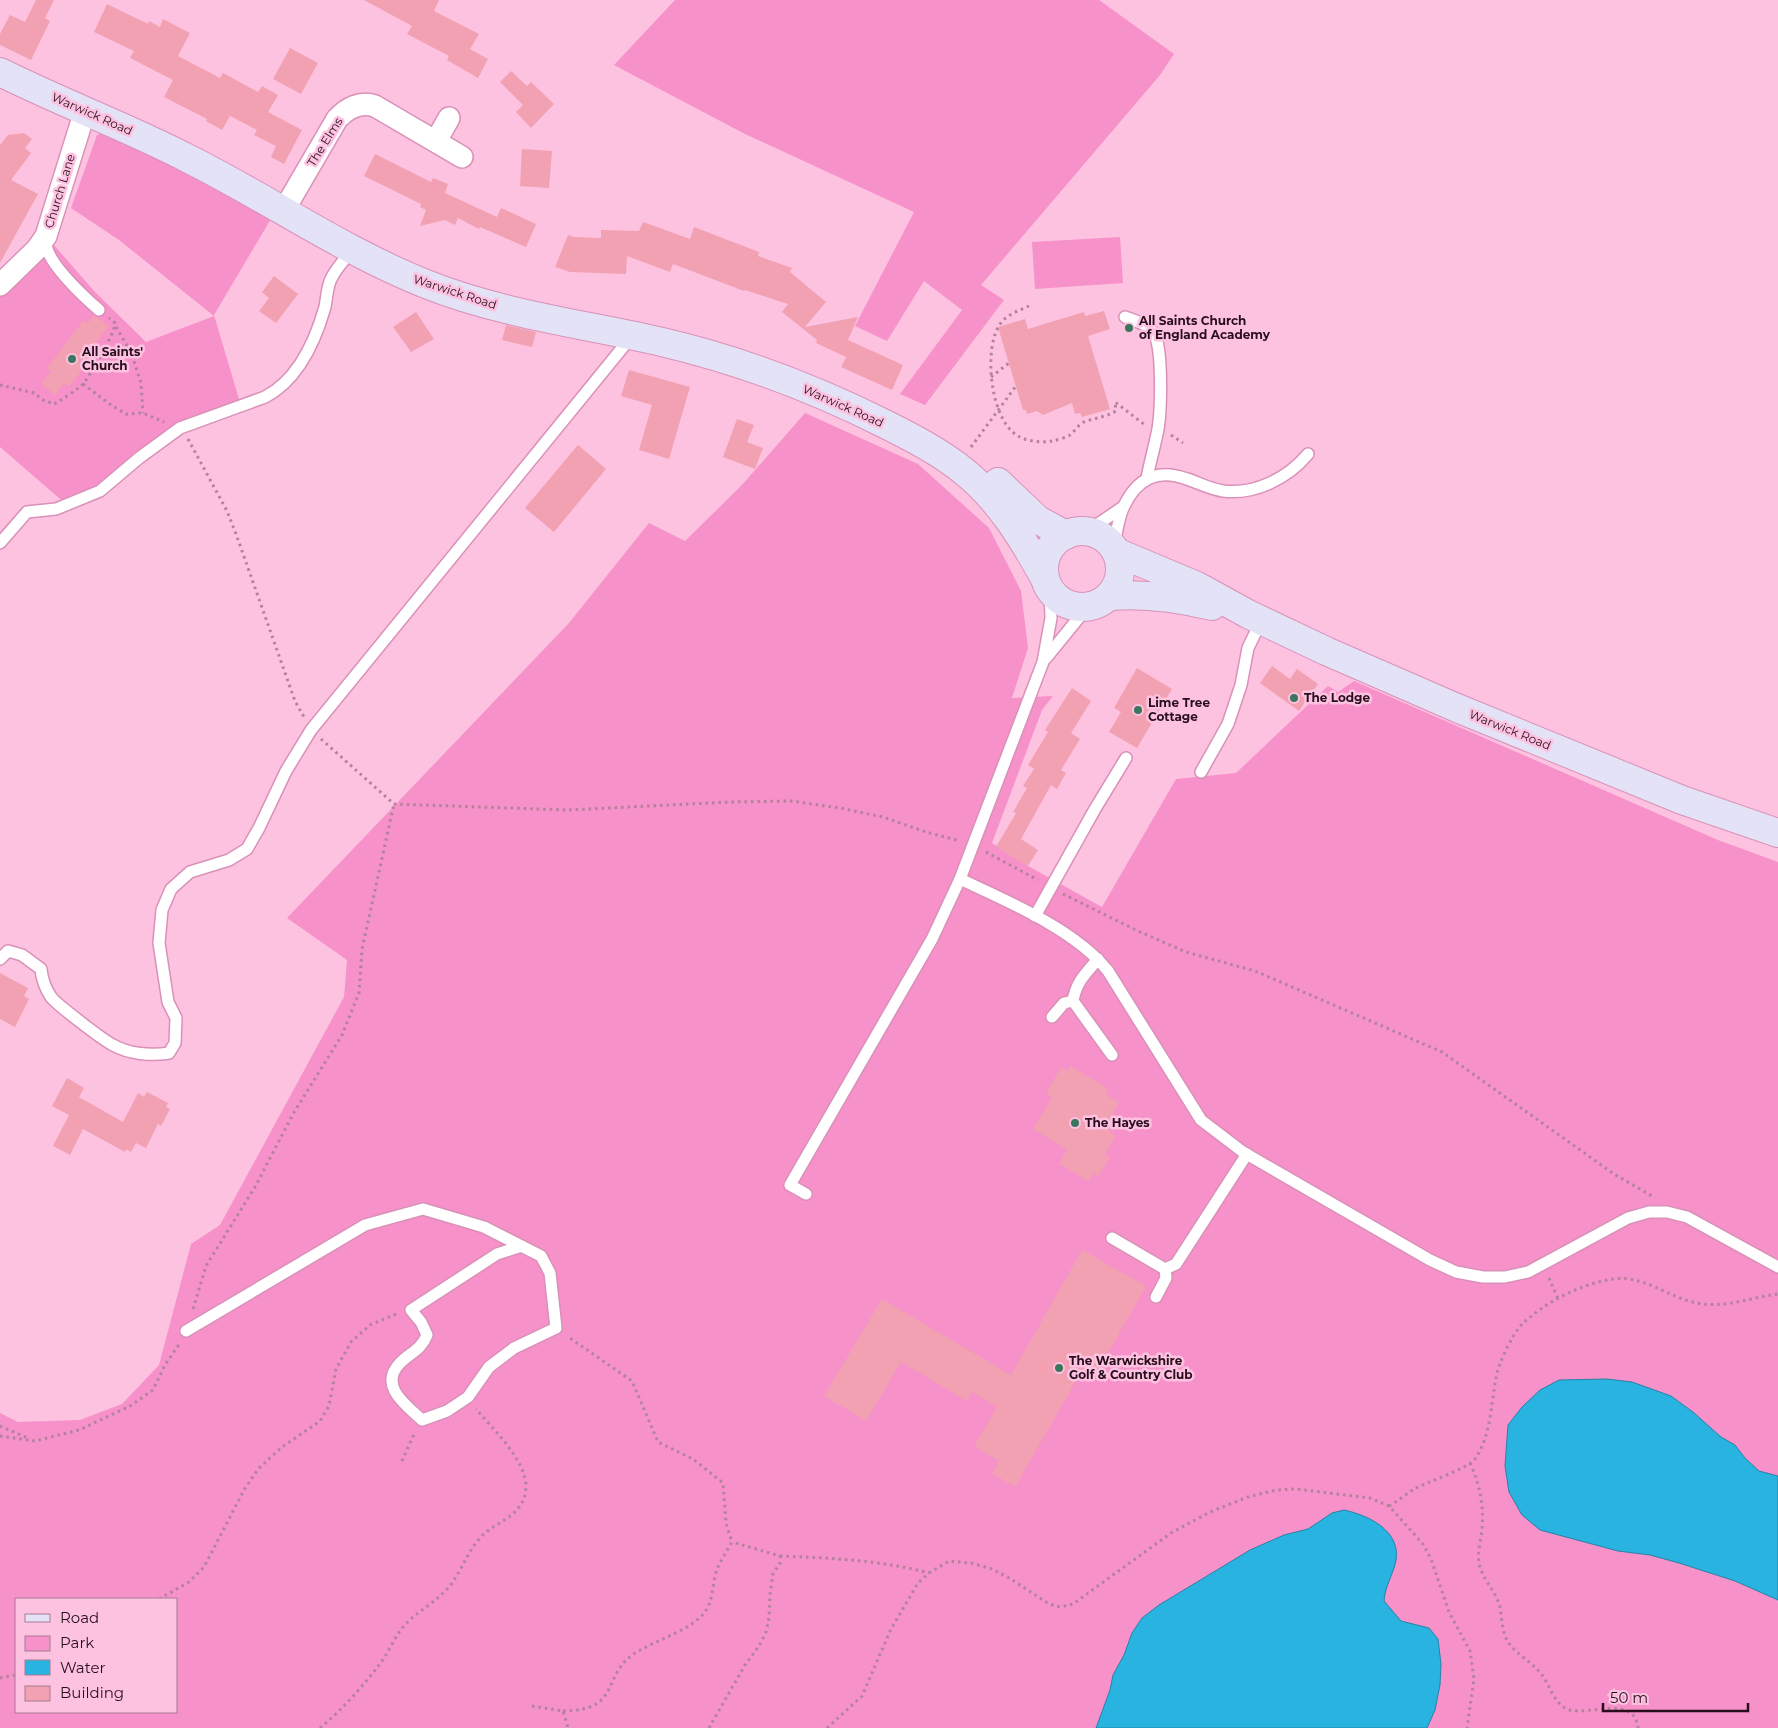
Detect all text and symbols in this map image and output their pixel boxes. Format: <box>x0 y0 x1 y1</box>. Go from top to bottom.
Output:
street label: Warwick Road <box>49 89 135 138</box>
street label: The Elms <box>304 114 346 169</box>
street label: Church Lane <box>41 152 78 230</box>
street label: Warwick Road <box>412 271 499 312</box>
place label: All Saints Church of England Academy <box>1138 313 1271 342</box>
marker: All Saints Church of England Academy <box>1123 322 1135 334</box>
place label: All Saints' Church <box>81 344 143 373</box>
marker: All Saints' Church <box>66 353 78 365</box>
street label: Warwick Road <box>800 381 886 430</box>
place label: The Lodge <box>1304 690 1370 705</box>
marker: The Lodge <box>1288 692 1300 704</box>
place label: Lime Tree Cottage <box>1148 695 1210 724</box>
marker: Lime Tree Cottage <box>1132 704 1144 716</box>
street label: Warwick Road <box>1467 706 1553 753</box>
place label: The Hayes <box>1085 1115 1150 1130</box>
marker: The Hayes <box>1069 1117 1081 1129</box>
place label: The Warwickshire Golf & Country Club <box>1069 1353 1193 1382</box>
marker: The Warwickshire Golf & Country Club <box>1053 1362 1065 1374</box>
legend <box>15 1598 178 1713</box>
text: Road <box>60 1608 99 1627</box>
text: Park <box>60 1633 94 1652</box>
text: Water <box>60 1658 106 1677</box>
scale bar <box>1603 1680 1748 1712</box>
text: Building <box>60 1683 124 1702</box>
text: 50 m <box>1610 1688 1648 1707</box>

